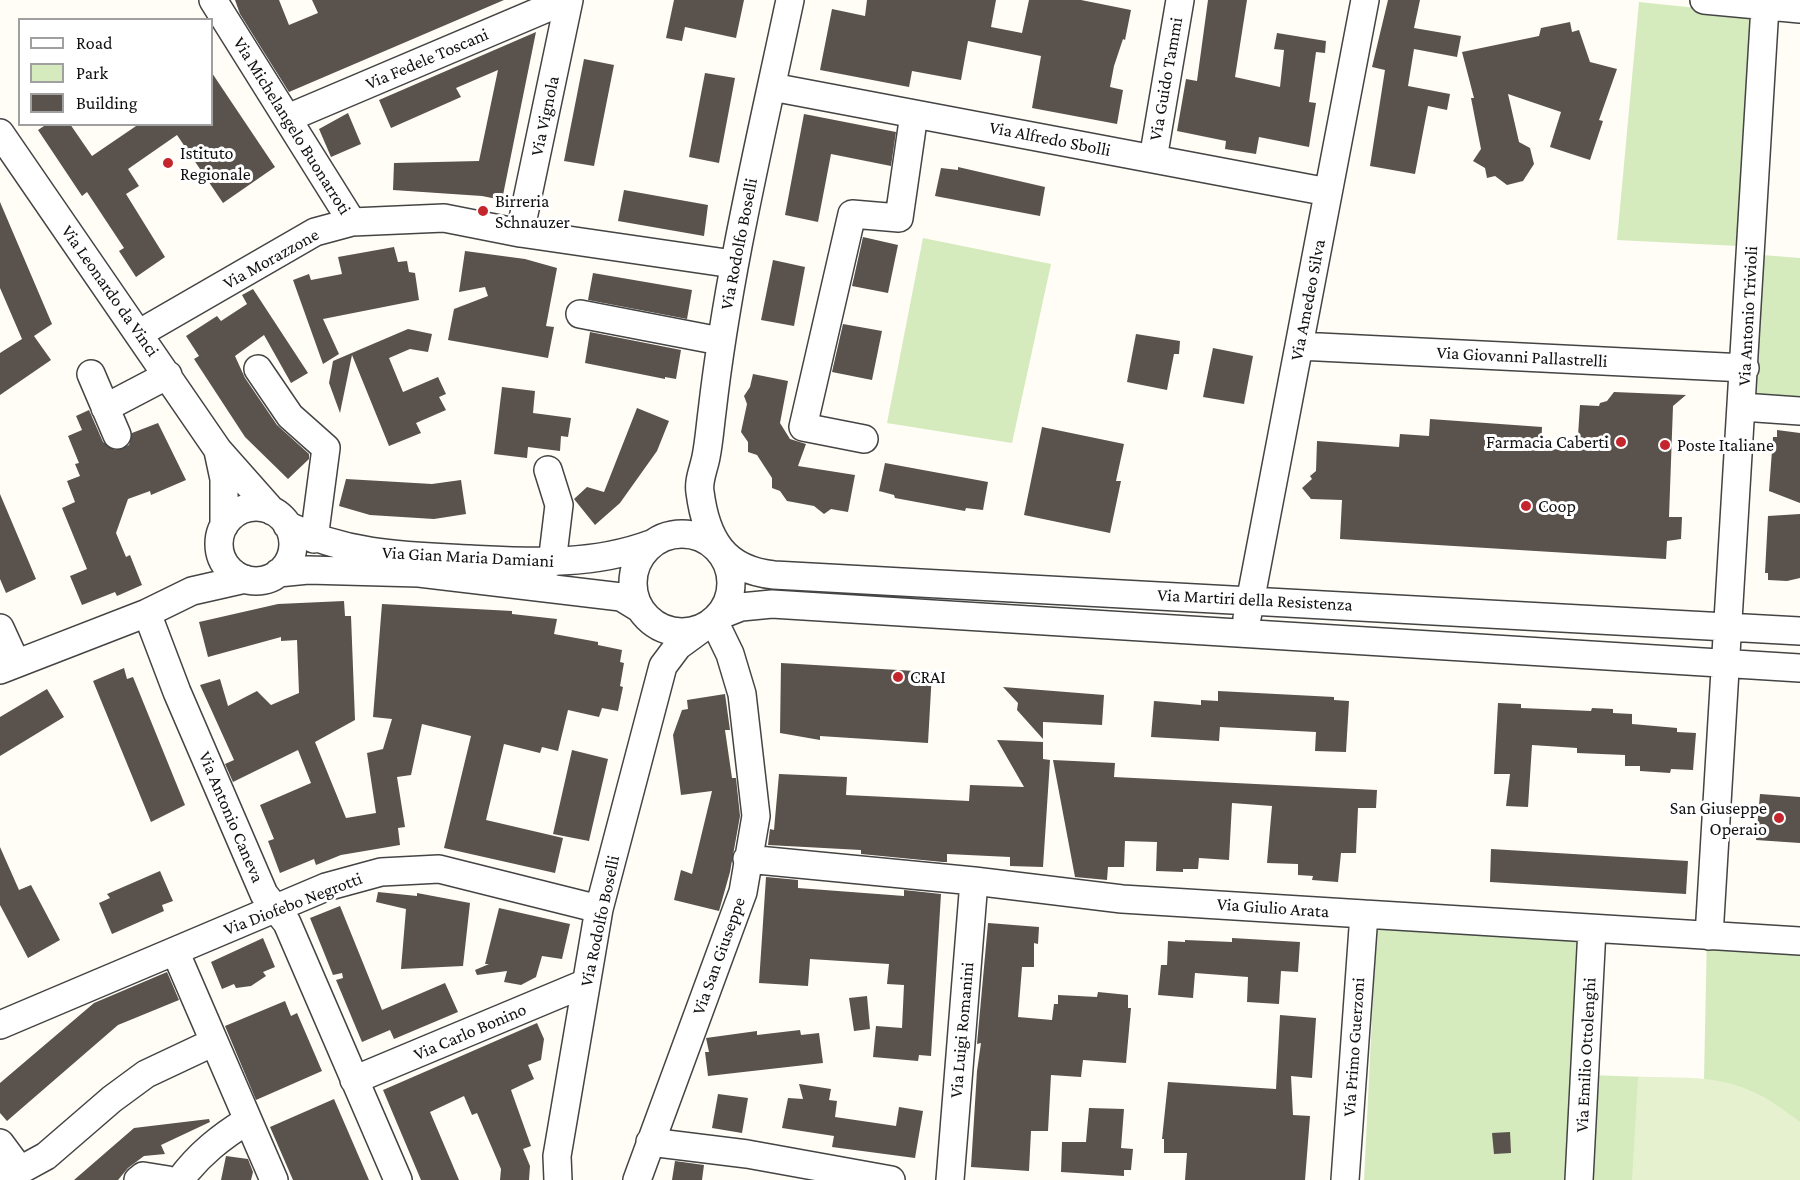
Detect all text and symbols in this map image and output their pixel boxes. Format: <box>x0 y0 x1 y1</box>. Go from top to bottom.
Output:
street label: Via Guido Tammi <box>1145 16 1187 142</box>
legend <box>18 18 213 126</box>
street label: Via Fedele Toscani <box>362 23 492 95</box>
text: Road <box>76 33 113 53</box>
street label: Via Michelangelo Buonarroti <box>228 33 356 219</box>
text: Park <box>76 63 108 83</box>
street label: Via Vignola <box>526 74 564 158</box>
text: Building <box>76 93 137 113</box>
street label: Via Alfredo Sbolli <box>987 117 1113 161</box>
place label: Istituto Regionale <box>180 142 251 184</box>
marker: Istituto Regionale <box>161 156 175 170</box>
street label: Via Rodolfo Boselli <box>716 176 762 312</box>
place label: Birreria Schnauzer <box>495 190 570 232</box>
marker: Birreria Schnauzer <box>476 204 490 218</box>
street label: Via Leonardo da Vinci <box>56 221 164 361</box>
street label: Via Morazzone <box>219 224 323 294</box>
street label: Via Amedeo Silva <box>1286 238 1330 362</box>
street label: Via Antonio Trivioli <box>1734 245 1762 387</box>
street label: Via Giovanni Pallastrelli <box>1436 342 1608 372</box>
place label: Farmacia Caberti <box>1486 431 1609 453</box>
place label: Poste Italiane <box>1677 434 1774 456</box>
marker: Farmacia Caberti <box>1614 435 1628 449</box>
marker: Poste Italiane <box>1658 438 1672 452</box>
place label: Coop <box>1538 495 1576 517</box>
marker: Coop <box>1519 499 1533 513</box>
street label: Via Gian Maria Damiani <box>381 542 555 572</box>
street label: Via Martiri della Resistenza <box>1157 584 1353 616</box>
place label: CRAI <box>910 666 946 688</box>
marker: CRAI <box>891 670 905 684</box>
street label: Via Antonio Caneva <box>194 748 268 886</box>
place label: San Giuseppe Operaio <box>1670 797 1767 840</box>
marker: San Giuseppe Operaio <box>1772 811 1786 825</box>
street label: Via Rodolfo Boselli <box>576 853 624 989</box>
street label: Via Diofebo Negrotti <box>221 868 365 940</box>
street label: Via Giulio Arata <box>1216 893 1330 923</box>
street label: Via San Giuseppe <box>688 894 750 1018</box>
street label: Via Luigi Romanini <box>945 961 979 1099</box>
street label: Via Primo Guerzoni <box>1338 977 1370 1117</box>
street label: Via Emilio Ottolenghi <box>1571 977 1601 1133</box>
street label: Via Carlo Bonino <box>410 999 530 1065</box>

